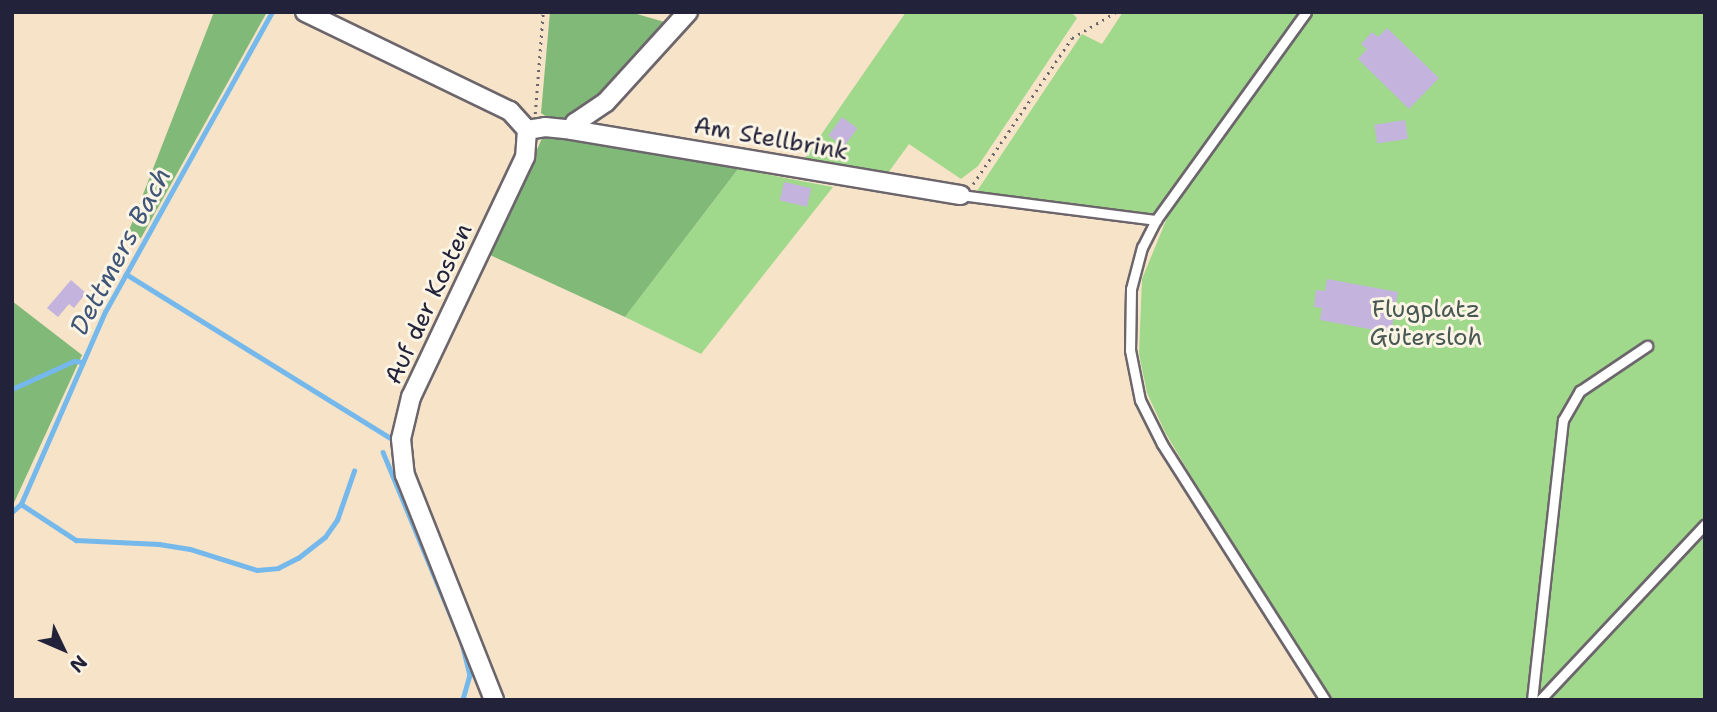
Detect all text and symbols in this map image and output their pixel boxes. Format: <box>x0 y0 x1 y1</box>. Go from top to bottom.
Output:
street label: Am Stellbrink <box>692 111 850 167</box>
water label: Dettmers Bach <box>63 162 177 340</box>
street label: Auf der Kosten <box>379 219 479 389</box>
park label: Flugplatz Gütersloh <box>1370 296 1482 352</box>
north arrow <box>28 614 98 684</box>
text: N <box>64 650 93 678</box>

